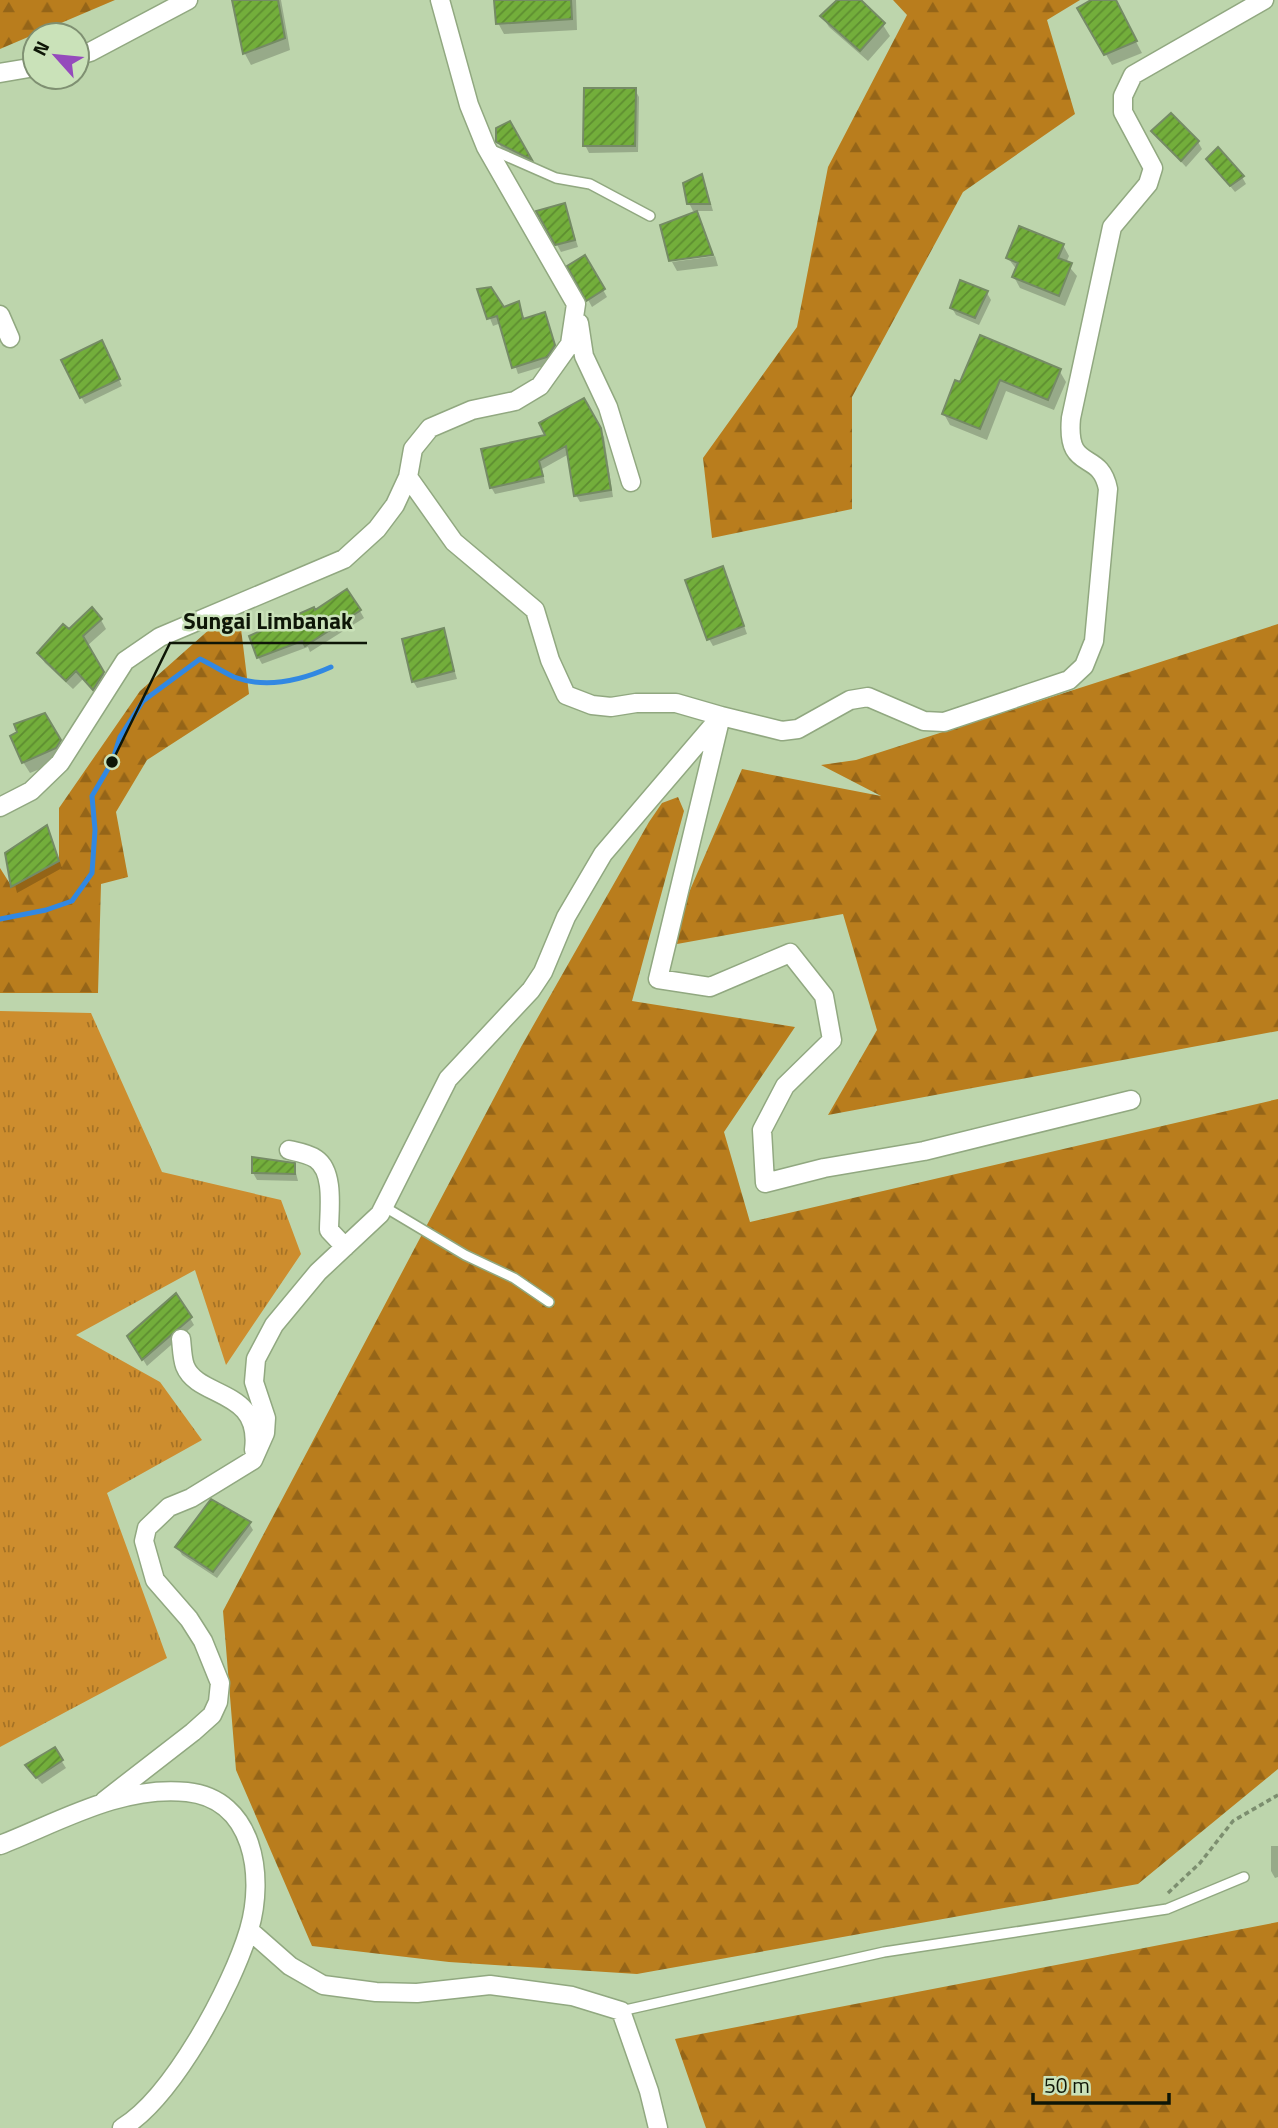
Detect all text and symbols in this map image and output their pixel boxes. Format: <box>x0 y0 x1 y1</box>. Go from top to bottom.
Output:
north arrow <box>21 21 91 91</box>
text: N <box>24 36 56 61</box>
callout: Sungai Limbanak <box>170 599 367 643</box>
text: Sungai Limbanak <box>183 603 353 638</box>
scale bar <box>1033 2062 1170 2106</box>
text: 50 m <box>1044 2069 1090 2101</box>

